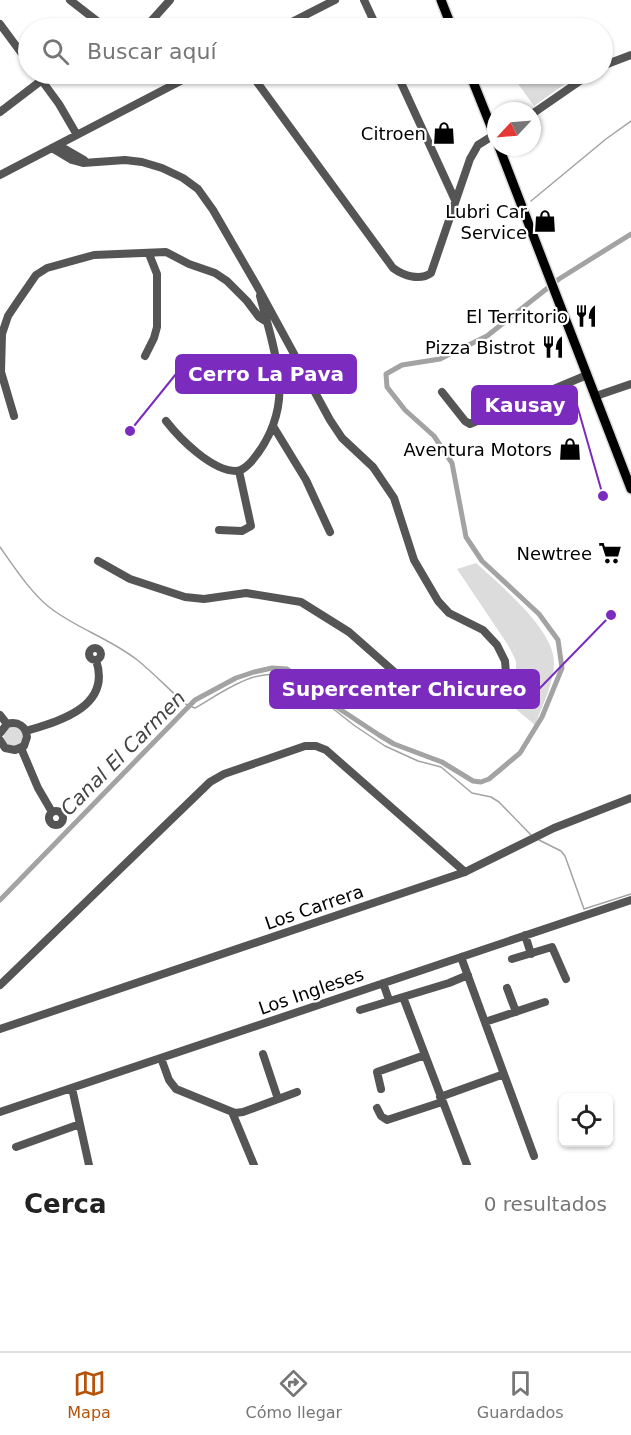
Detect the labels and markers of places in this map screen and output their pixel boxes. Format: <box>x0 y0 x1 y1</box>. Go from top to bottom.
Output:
shop icon: Citroen <box>431 120 457 146</box>
place label: Citroen <box>361 123 426 144</box>
place label: Lubri Car Service <box>445 201 528 243</box>
shop icon: Lubri Car Service <box>532 208 558 234</box>
restaurant icon: El Territorio <box>573 303 599 329</box>
place label: El Territorio <box>466 306 568 327</box>
restaurant icon: Pizza Bistrot <box>540 334 566 360</box>
place label: Pizza Bistrot <box>425 337 535 358</box>
callout: Cerro La Pava <box>176 355 356 393</box>
callout: Kausay <box>472 386 577 424</box>
shop icon: Aventura Motors <box>557 436 583 462</box>
place label: Aventura Motors <box>404 439 552 460</box>
supermarket icon: Newtree <box>597 540 623 566</box>
place label: Newtree <box>517 543 592 564</box>
callout: Supercenter Chicureo <box>270 670 539 708</box>

